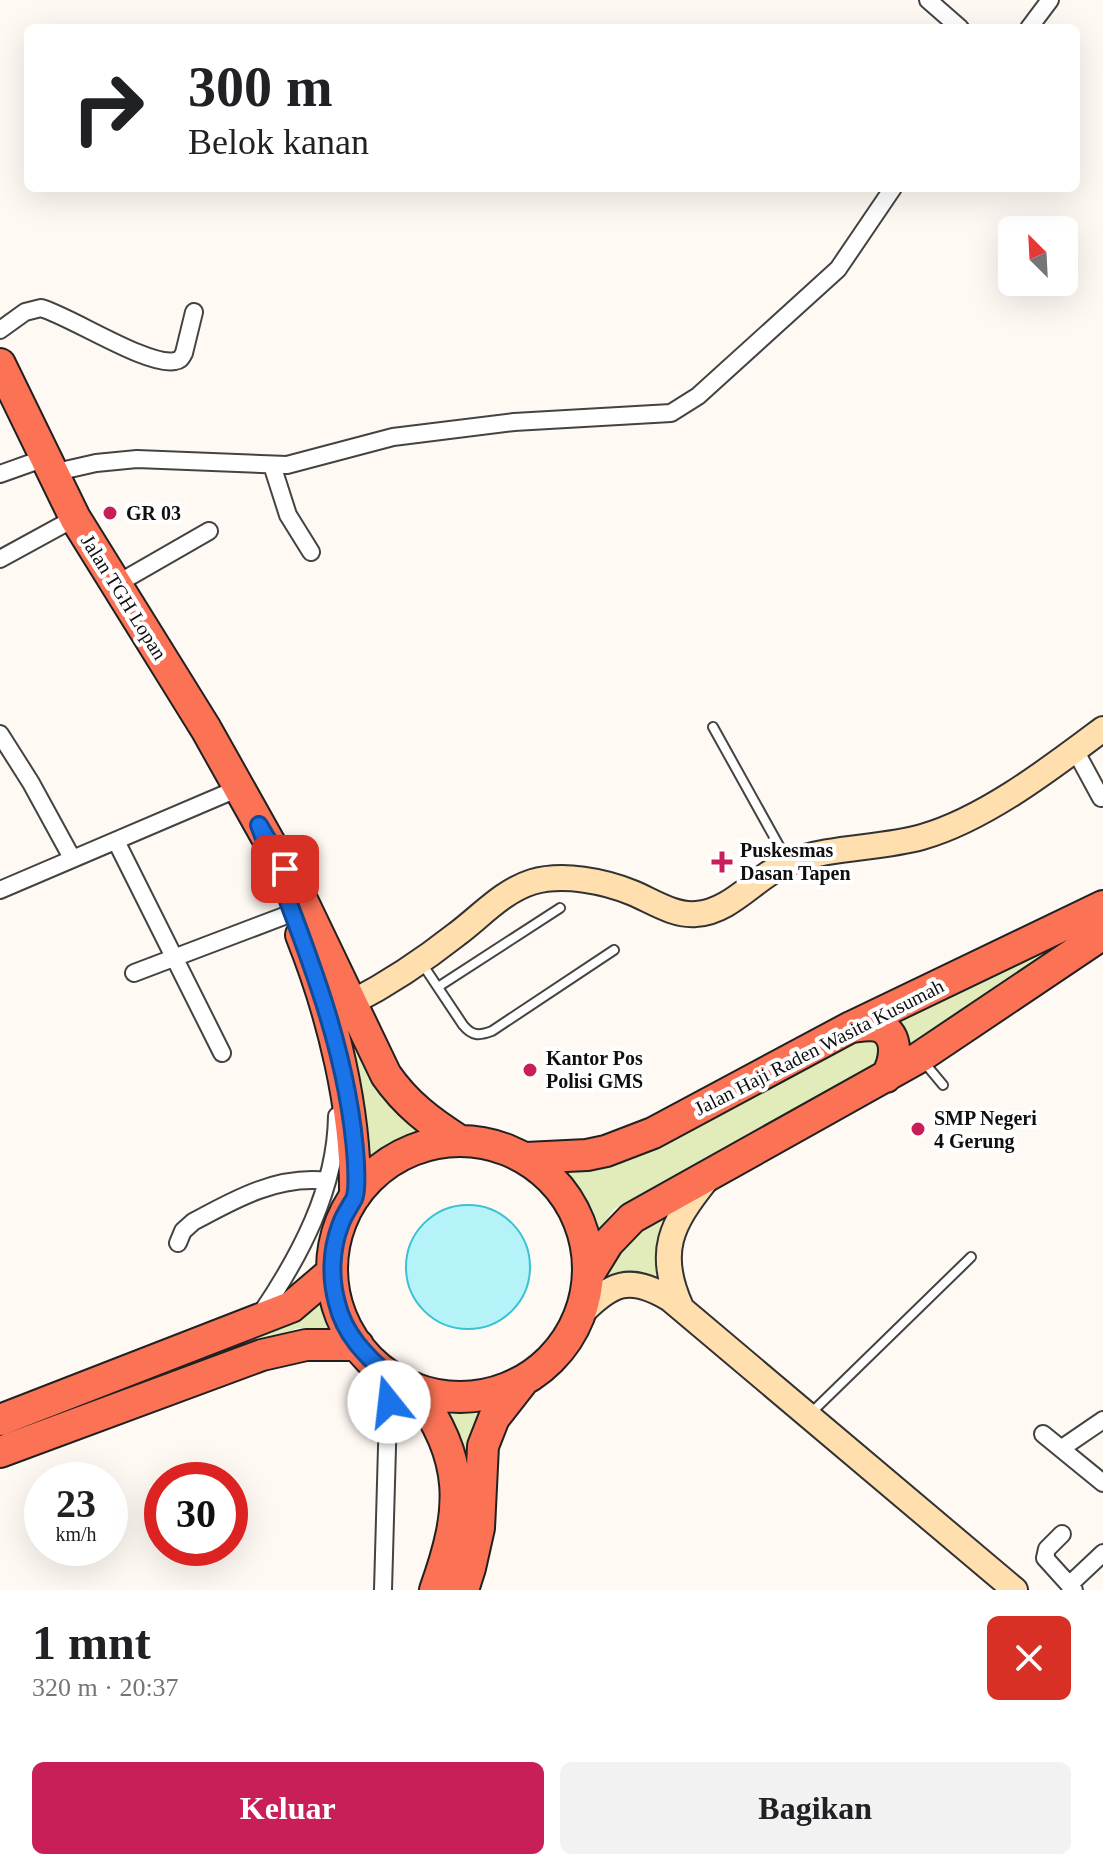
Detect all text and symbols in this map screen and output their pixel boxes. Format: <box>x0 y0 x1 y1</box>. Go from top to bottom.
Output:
icon: right <box>56 56 160 160</box>
text: 300 m <box>188 56 333 118</box>
text: Belok kanan <box>188 122 369 162</box>
north arrow <box>998 216 1078 296</box>
map controls <box>998 216 1078 296</box>
place label: GR 03 <box>126 502 181 524</box>
marker: GR 03 <box>101 504 119 522</box>
street label: Jalan TGH Lopan <box>76 531 171 664</box>
pin <box>251 835 319 903</box>
place label: Puskesmas Dasan Tapen <box>740 839 851 885</box>
icon: arrive <box>263 847 307 891</box>
marker: Puskesmas Dasan Tapen <box>711 851 733 873</box>
street label: Jalan Haji Raden Wasita Kusumah <box>691 974 948 1121</box>
place label: Kantor Pos Polisi GMS <box>546 1047 643 1092</box>
marker: Kantor Pos Polisi GMS <box>521 1061 539 1079</box>
place label: SMP Negeri 4 Gerung <box>934 1107 1037 1153</box>
marker: SMP Negeri 4 Gerung <box>909 1120 927 1138</box>
position arrow <box>347 1360 431 1444</box>
speed limit sign: 30 <box>144 1462 248 1566</box>
text: 23 <box>56 1481 96 1526</box>
text: km/h <box>55 1523 97 1545</box>
text: 1 mnt <box>32 1616 151 1669</box>
button: close <box>987 1616 1071 1700</box>
text: 320 m · 20:37 <box>32 1673 179 1702</box>
button: Keluar <box>32 1762 544 1854</box>
button: Bagikan <box>560 1762 1071 1854</box>

